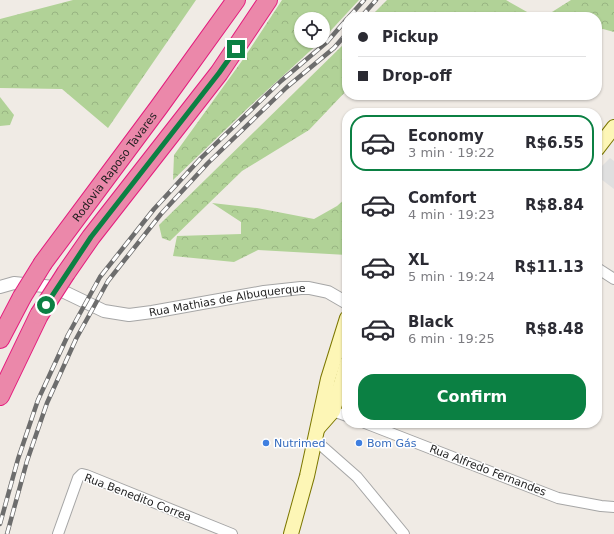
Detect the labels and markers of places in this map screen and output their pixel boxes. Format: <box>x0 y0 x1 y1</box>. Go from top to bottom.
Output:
place label: Nutrimed <box>274 437 326 450</box>
place label: Bom Gás <box>367 437 417 450</box>
marker: Nutrimed <box>261 438 271 448</box>
marker: Bom Gás <box>354 438 364 448</box>

